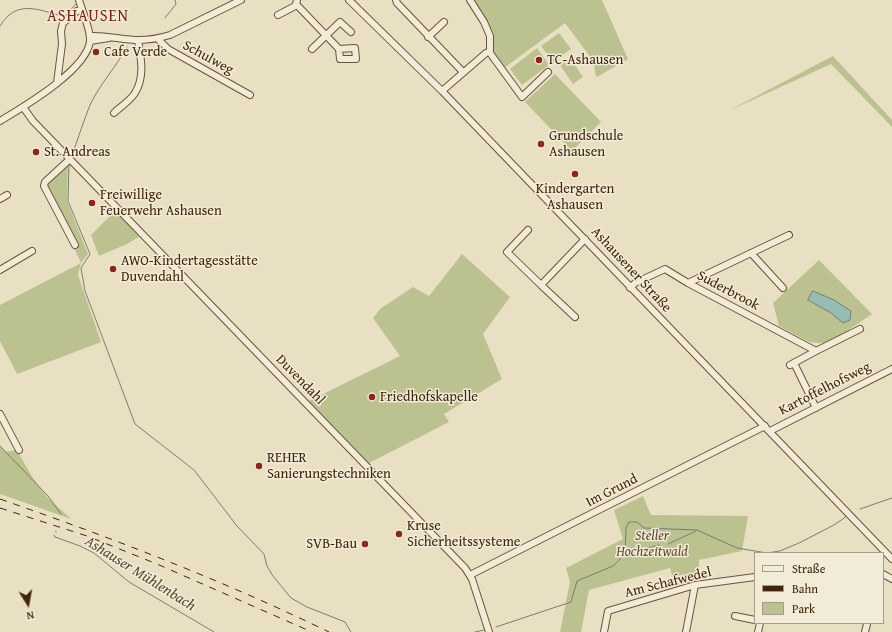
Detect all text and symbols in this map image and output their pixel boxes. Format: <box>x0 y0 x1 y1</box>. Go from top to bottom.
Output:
district label: ASHAUSEN <box>47 7 129 27</box>
street label: Schulweg <box>180 37 236 79</box>
place label: Cafe Verde <box>104 44 167 60</box>
marker: Cafe Verde <box>91 47 101 57</box>
place label: TC-Ashausen <box>547 52 623 68</box>
marker: TC-Ashausen <box>534 55 544 65</box>
place label: Grundschule Ashausen <box>549 128 623 160</box>
marker: Grundschule Ashausen <box>536 139 546 149</box>
place label: St. Andreas <box>44 144 110 160</box>
marker: St. Andreas <box>31 147 41 157</box>
marker: Kindergarten Ashausen <box>570 169 580 179</box>
place label: Kindergarten Ashausen <box>536 181 614 214</box>
place label: Freiwillige Feuerwehr Ashausen <box>100 187 222 220</box>
marker: Freiwillige Feuerwehr Ashausen <box>87 198 97 208</box>
street label: Ashausener Straße <box>587 224 675 316</box>
place label: AWO-Kindertagesstätte Duvendahl <box>121 253 258 286</box>
marker: AWO-Kindertagesstätte Duvendahl <box>108 264 118 274</box>
street label: Suderbrook <box>694 268 762 314</box>
street label: Duvendahl <box>272 351 328 409</box>
street label: Kartoffelhofsweg <box>776 359 874 419</box>
place label: Friedhofskapelle <box>380 389 478 405</box>
marker: Friedhofskapelle <box>367 392 377 402</box>
place label: REHER Sanierungstechniken <box>267 450 391 482</box>
marker: REHER Sanierungstechniken <box>254 461 264 471</box>
street label: Im Grund <box>583 471 641 511</box>
place label: Kruse Sicherheitssysteme <box>407 518 520 550</box>
park label: Steller Hochzeitwald <box>616 528 688 560</box>
marker: Kruse Sicherheitssysteme <box>394 529 404 539</box>
water label: Ashauser Mühlenbach <box>81 533 199 615</box>
place label: SVB-Bau <box>306 536 357 552</box>
marker: SVB-Bau <box>360 539 370 549</box>
legend <box>754 552 884 624</box>
text: Straße <box>792 560 825 577</box>
street label: Am Schafwedel <box>623 564 713 602</box>
text: Bahn <box>792 580 818 597</box>
north arrow <box>8 584 48 624</box>
text: Park <box>792 600 815 617</box>
text: N <box>25 607 35 624</box>

